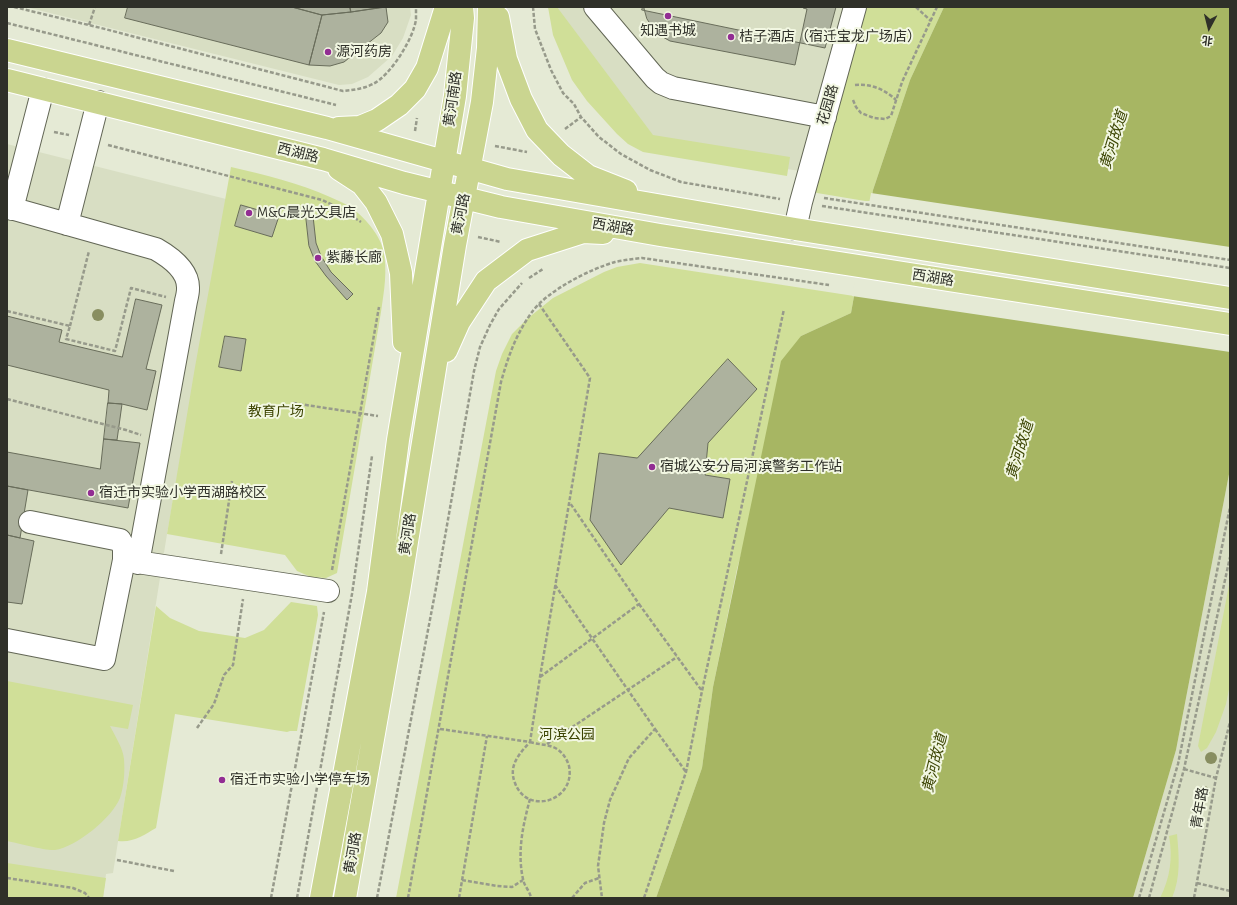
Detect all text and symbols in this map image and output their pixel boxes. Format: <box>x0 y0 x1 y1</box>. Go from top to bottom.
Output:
north arrow <box>1189 8 1229 48</box>
marker: 知遇书城 <box>663 11 673 21</box>
place label: 知遇书城 <box>640 23 696 39</box>
place label: 桔子酒店（宿迁宝龙广场店） <box>739 29 921 45</box>
marker: 桔子酒店（宿迁宝龙广场店） <box>726 32 736 42</box>
text: 北 <box>1201 34 1214 47</box>
place label: 源河药房 <box>336 44 392 60</box>
marker: 源河药房 <box>323 47 333 57</box>
street label: 黄河南路 <box>441 70 465 128</box>
street label: 花园路 <box>814 82 842 128</box>
water label: 黄河故道 <box>1097 109 1131 171</box>
street label: 西湖路 <box>276 140 320 166</box>
street label: 黄河路 <box>449 192 473 236</box>
place label: M&G晨光文具店 <box>257 205 356 221</box>
marker: M&G晨光文具店 <box>244 208 254 218</box>
street label: 西湖路 <box>591 215 635 239</box>
place label: 紫藤长廊 <box>326 250 382 266</box>
marker: 紫藤长廊 <box>313 253 323 263</box>
street label: 西湖路 <box>911 266 955 290</box>
park label: 教育广场 <box>248 404 304 420</box>
water label: 黄河故道 <box>1003 419 1037 481</box>
place label: 宿城公安分局河滨警务工作站 <box>660 459 842 475</box>
marker: 宿城公安分局河滨警务工作站 <box>647 462 657 472</box>
place label: 宿迁市实验小学西湖路校区 <box>99 485 267 501</box>
marker: 宿迁市实验小学西湖路校区 <box>86 488 96 498</box>
street label: 黄河路 <box>396 512 420 556</box>
park label: 河滨公园 <box>539 727 595 743</box>
water label: 黄河故道 <box>919 732 951 794</box>
place label: 宿迁市实验小学停车场 <box>230 772 370 788</box>
marker: 宿迁市实验小学停车场 <box>217 775 227 785</box>
street label: 青年路 <box>1188 786 1212 830</box>
street label: 黄河路 <box>341 831 365 875</box>

